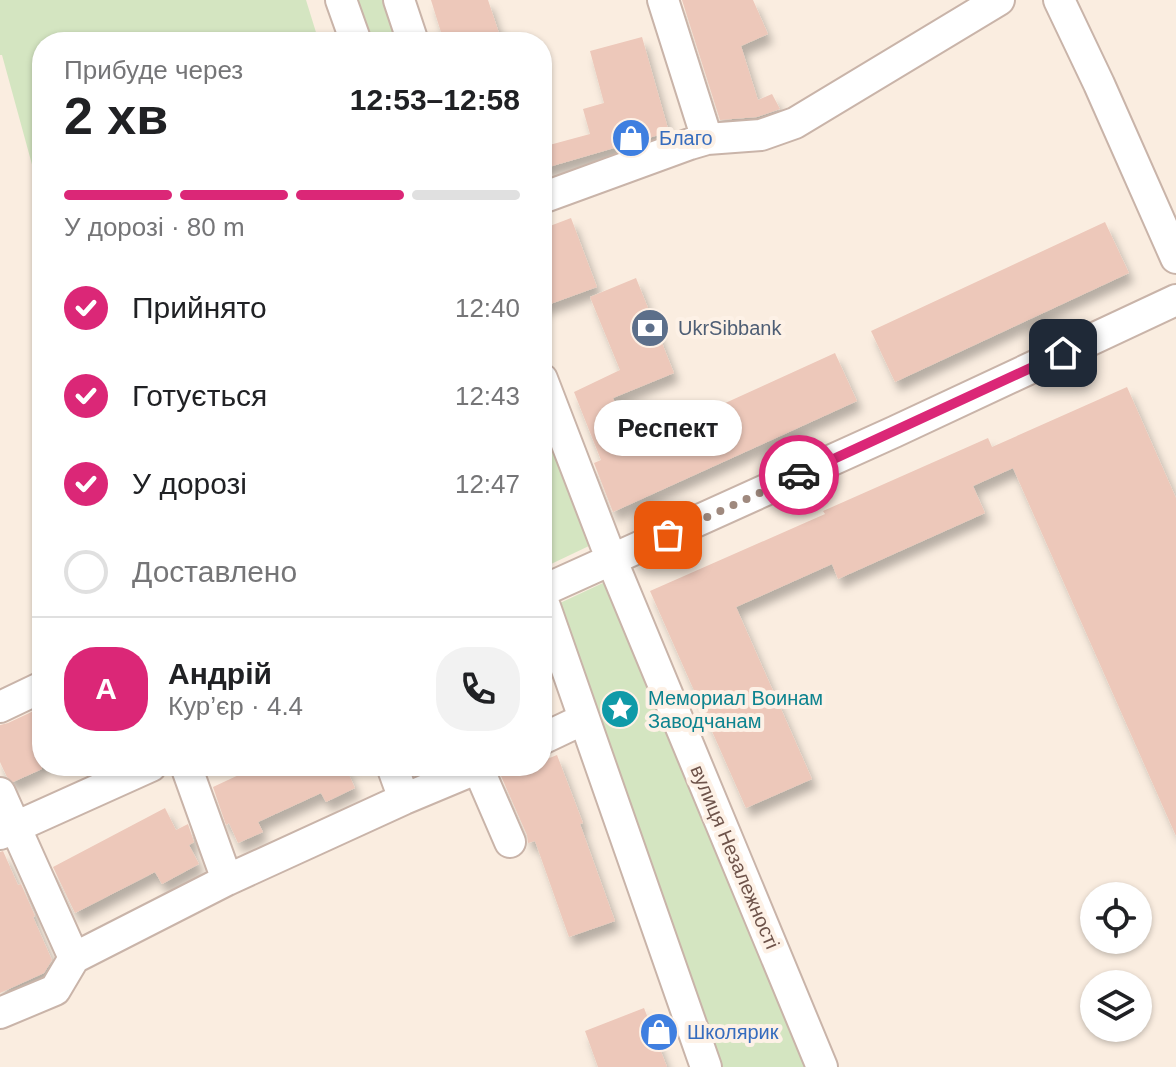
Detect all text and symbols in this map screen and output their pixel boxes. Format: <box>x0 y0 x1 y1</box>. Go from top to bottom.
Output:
text: Прибуде через <box>64 55 243 85</box>
text: 12:53–12:58 <box>350 83 520 116</box>
text: 2 хв <box>64 87 168 145</box>
shop icon: Благо <box>610 117 652 159</box>
place label: Благо <box>659 127 713 149</box>
text: У дорозі · 80 m <box>64 212 245 242</box>
icon: check <box>64 286 108 330</box>
text: Прийнято <box>132 291 267 324</box>
text: 12:40 <box>455 293 520 323</box>
bank icon: UkrSibbank <box>629 307 671 349</box>
place label: UkrSibbank <box>678 317 782 339</box>
pin <box>1029 319 1097 387</box>
icon: home <box>1041 331 1085 375</box>
icon: check <box>64 374 108 418</box>
text: Готується <box>132 379 267 412</box>
text: 12:43 <box>455 381 520 411</box>
callout: Респект <box>594 399 742 455</box>
text: Респект <box>617 413 719 443</box>
courier <box>759 435 839 515</box>
icon: car <box>777 453 821 497</box>
icon: check <box>64 462 108 506</box>
text: У дорозі <box>132 467 247 500</box>
text: 12:47 <box>455 469 520 499</box>
pin <box>634 501 702 569</box>
icon: bag <box>646 513 690 557</box>
text: Доставлено <box>132 555 297 588</box>
button: phone <box>436 647 520 731</box>
text: Андрій <box>168 657 272 690</box>
text: А <box>95 672 117 705</box>
place label: Мемориал Воинам Заводчанам <box>648 687 823 732</box>
place icon: Мемориал Воинам Заводчанам <box>599 688 641 730</box>
text: Кур’єр · 4.4 <box>168 691 303 721</box>
street label: вулиця Незалежності <box>686 762 784 952</box>
map controls <box>1080 882 1152 1042</box>
button: locate <box>1080 882 1152 954</box>
button: layers <box>1080 970 1152 1042</box>
shop icon: Школярик <box>638 1011 680 1053</box>
place label: Школярик <box>687 1021 779 1043</box>

